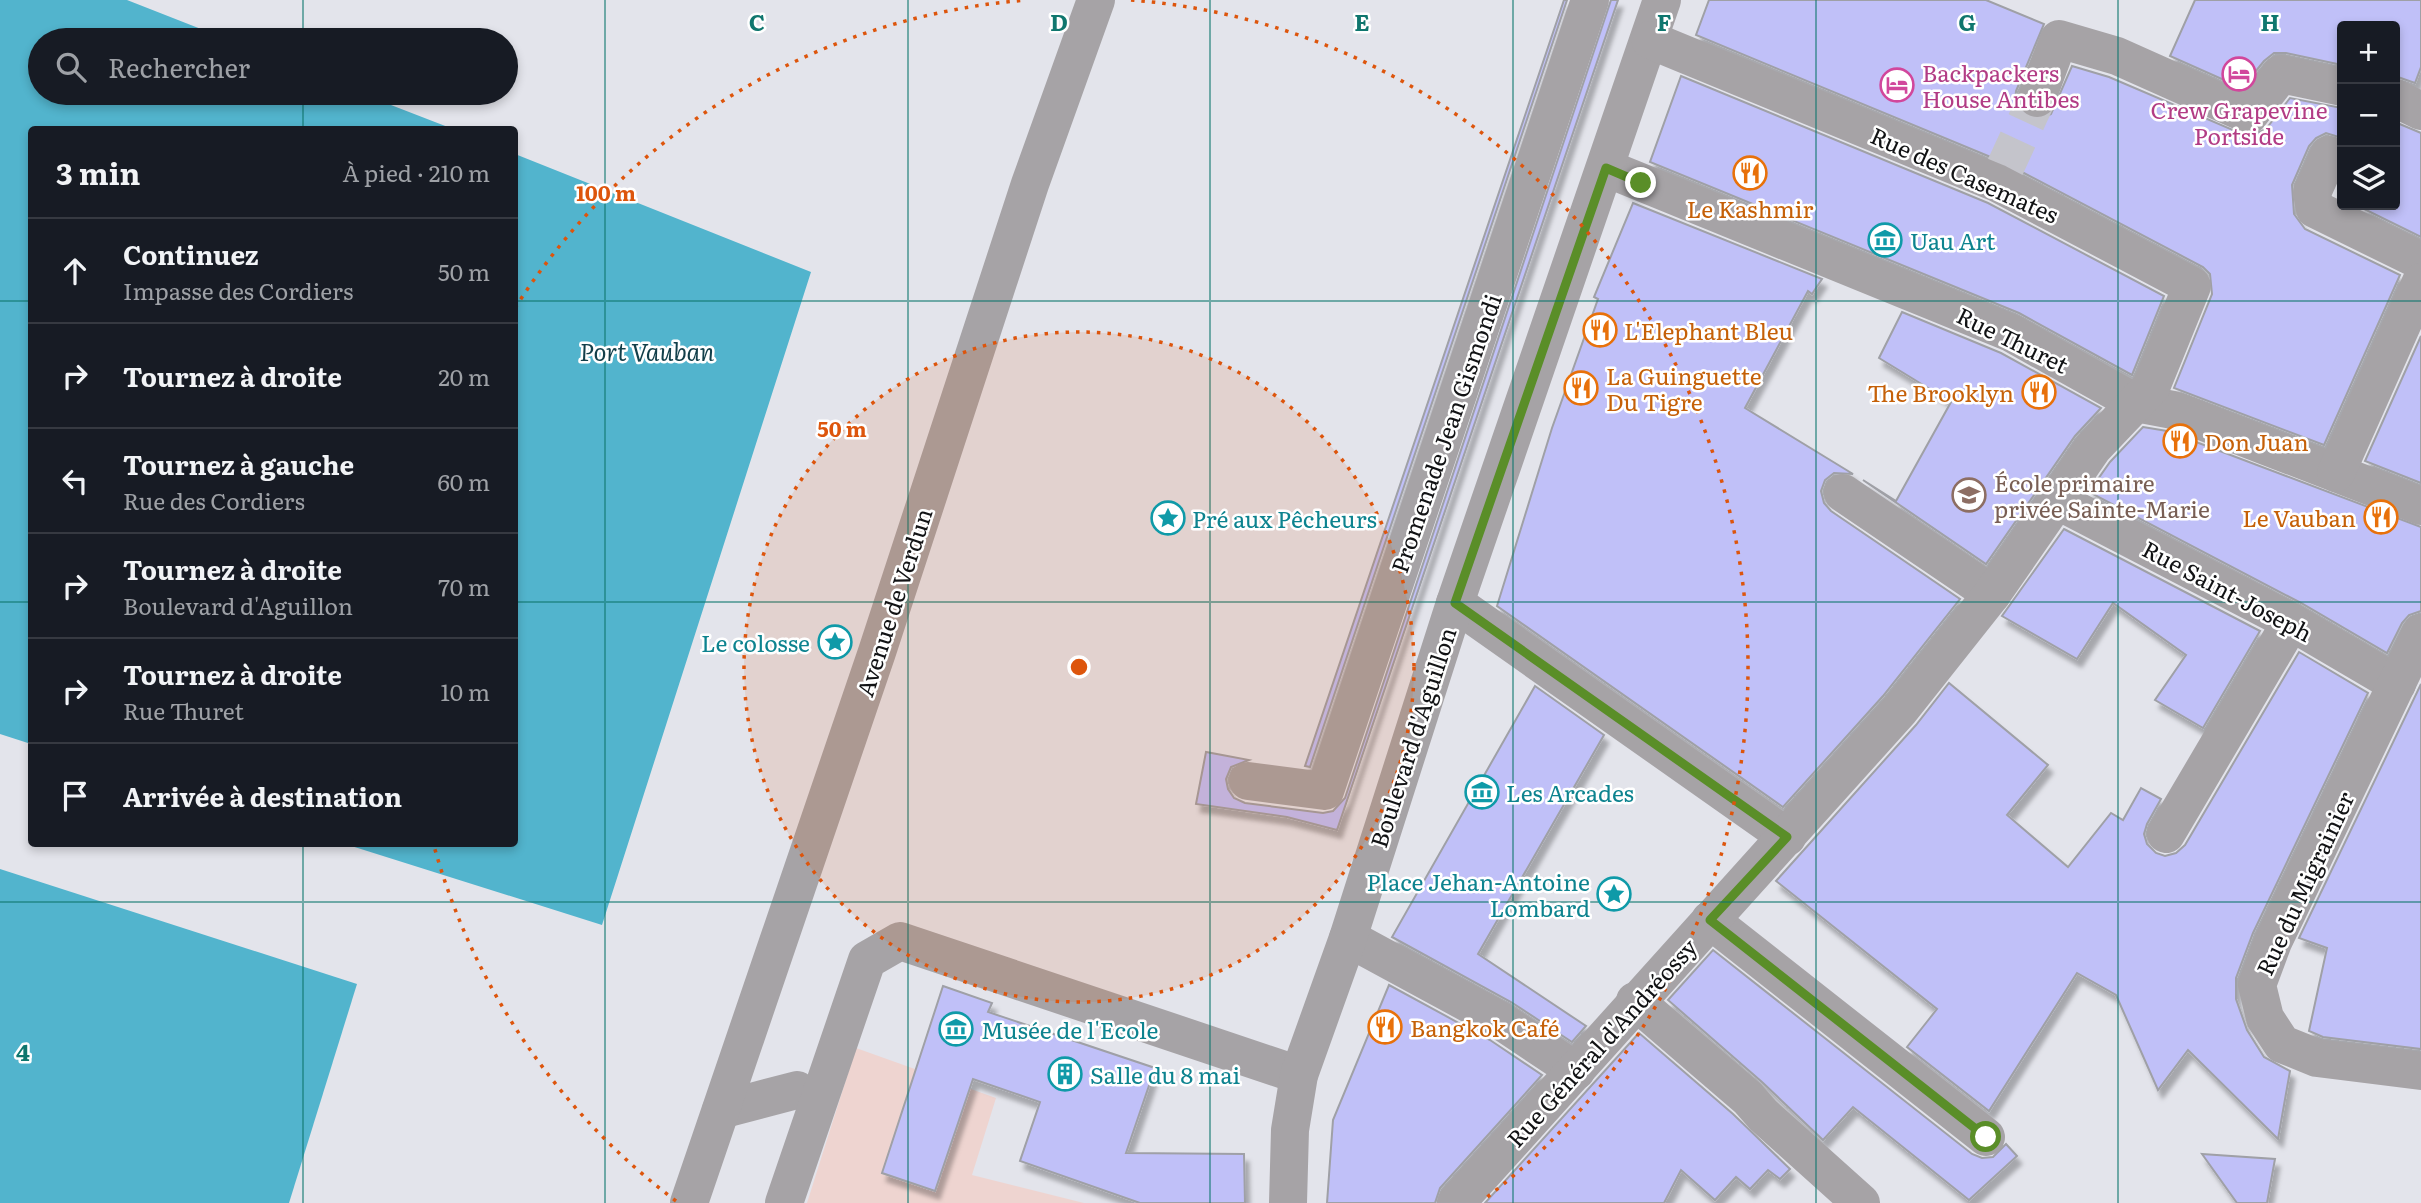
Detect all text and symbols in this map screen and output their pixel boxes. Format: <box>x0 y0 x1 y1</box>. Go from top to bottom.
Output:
text: C <box>749 4 765 38</box>
text: D <box>1050 4 1068 38</box>
text: E <box>1354 4 1370 38</box>
text: F <box>1657 4 1672 38</box>
text: G <box>1958 4 1976 38</box>
text: H <box>2260 4 2280 38</box>
map controls <box>2337 21 2400 210</box>
button: + <box>2337 21 2400 84</box>
search box <box>28 28 518 105</box>
text: Rechercher <box>108 47 250 86</box>
icon: search <box>52 48 90 86</box>
place label: Backpackers House Antibes <box>1922 55 2079 115</box>
hotel icon: Crew Grapevine Portside <box>2220 55 2258 93</box>
hotel icon: Backpackers House Antibes <box>1878 66 1916 104</box>
button: − <box>2337 84 2400 147</box>
place label: Crew Grapevine Portside <box>2150 92 2328 152</box>
street label: Rue des Casemates <box>1866 117 2064 231</box>
button: layers <box>2337 147 2400 210</box>
text: 3 min <box>56 150 140 194</box>
restaurant icon: Le Kashmir <box>1731 154 1769 192</box>
text: À pied · 210 m <box>343 155 490 189</box>
route end <box>1625 167 1656 198</box>
text: 100 m <box>576 176 636 207</box>
place label: Le Kashmir <box>1687 191 1813 225</box>
museum icon: Uau Art <box>1866 221 1904 259</box>
place label: Uau Art <box>1910 223 1996 257</box>
text: Continuez <box>123 234 259 273</box>
icon: ahead <box>56 252 94 290</box>
text: 50 m <box>438 254 490 288</box>
text: Impasse des Cordiers <box>123 273 353 307</box>
street label: Promenade Jean Gismondi <box>1381 289 1509 577</box>
street label: Rue Thuret <box>1951 297 2075 381</box>
restaurant icon: L'Elephant Bleu <box>1581 311 1619 349</box>
place label: L'Elephant Bleu <box>1624 313 1793 347</box>
water label: Port Vauban <box>580 333 714 368</box>
text: Tournez à droite <box>123 356 342 395</box>
icon: right <box>56 357 94 395</box>
place label: La Guinguette Du Tigre <box>1606 358 1762 418</box>
text: 20 m <box>438 359 490 393</box>
restaurant icon: La Guinguette Du Tigre <box>1562 369 1600 407</box>
restaurant icon: The Brooklyn <box>2020 373 2058 411</box>
place label: The Brooklyn <box>1867 375 2014 409</box>
text: 50 m <box>817 412 867 443</box>
restaurant icon: Don Juan <box>2161 422 2199 460</box>
place label: Don Juan <box>2204 424 2309 458</box>
text: Tournez à gauche <box>123 444 354 483</box>
icon: left <box>56 462 94 500</box>
text: 60 m <box>437 464 490 498</box>
place label: École primaire privée Sainte-Marie <box>1994 465 2210 525</box>
school or university icon: École primaire privée Sainte-Marie <box>1950 476 1988 514</box>
text: Rue des Cordiers <box>123 483 305 517</box>
restaurant icon: Le Vauban <box>2362 498 2400 536</box>
place icon: Pré aux Pêcheurs <box>1149 499 1187 537</box>
place label: Le Vauban <box>2242 500 2356 534</box>
place label: Pré aux Pêcheurs <box>1192 501 1377 535</box>
street label: Avenue de Verdun <box>846 503 940 701</box>
street label: Rue Saint-Joseph <box>2137 531 2319 649</box>
text: Tournez à droite <box>123 549 342 588</box>
icon: right <box>56 567 94 605</box>
text: 70 m <box>438 569 490 603</box>
text: Boulevard d'Aguillon <box>123 588 353 622</box>
street label: Boulevard d'Aguillon <box>1360 622 1464 852</box>
place icon: Le colosse <box>816 623 854 661</box>
place label: Le colosse <box>701 625 810 659</box>
text: Tournez à droite <box>123 654 342 693</box>
centre of rings <box>1067 655 1091 679</box>
icon: right <box>56 672 94 710</box>
text: 10 m <box>440 674 490 708</box>
text: Rue Thuret <box>123 693 244 727</box>
museum icon: Les Arcades <box>1463 773 1501 811</box>
place label: Les Arcades <box>1506 775 1634 809</box>
text: Arrivée à destination <box>123 776 402 815</box>
icon: arrive <box>56 777 94 815</box>
street label: Rue du Migrainier <box>2246 785 2362 981</box>
place label: Place Jehan-Antoine Lombard <box>1366 864 1590 924</box>
place icon: Place Jehan-Antoine Lombard <box>1595 875 1633 913</box>
street label: Rue Général d'Andréossy <box>1498 930 1705 1154</box>
restaurant icon: Bangkok Café <box>1366 1008 1404 1046</box>
museum icon: Musée de l'Ecole <box>937 1010 975 1048</box>
place label: Bangkok Café <box>1410 1010 1560 1044</box>
place label: Musée de l'Ecole <box>981 1012 1158 1046</box>
text: 4 <box>16 1034 30 1068</box>
building icon: Salle du 8 mai <box>1046 1055 1084 1093</box>
place label: Salle du 8 mai <box>1090 1057 1241 1091</box>
route start <box>1970 1121 2001 1152</box>

